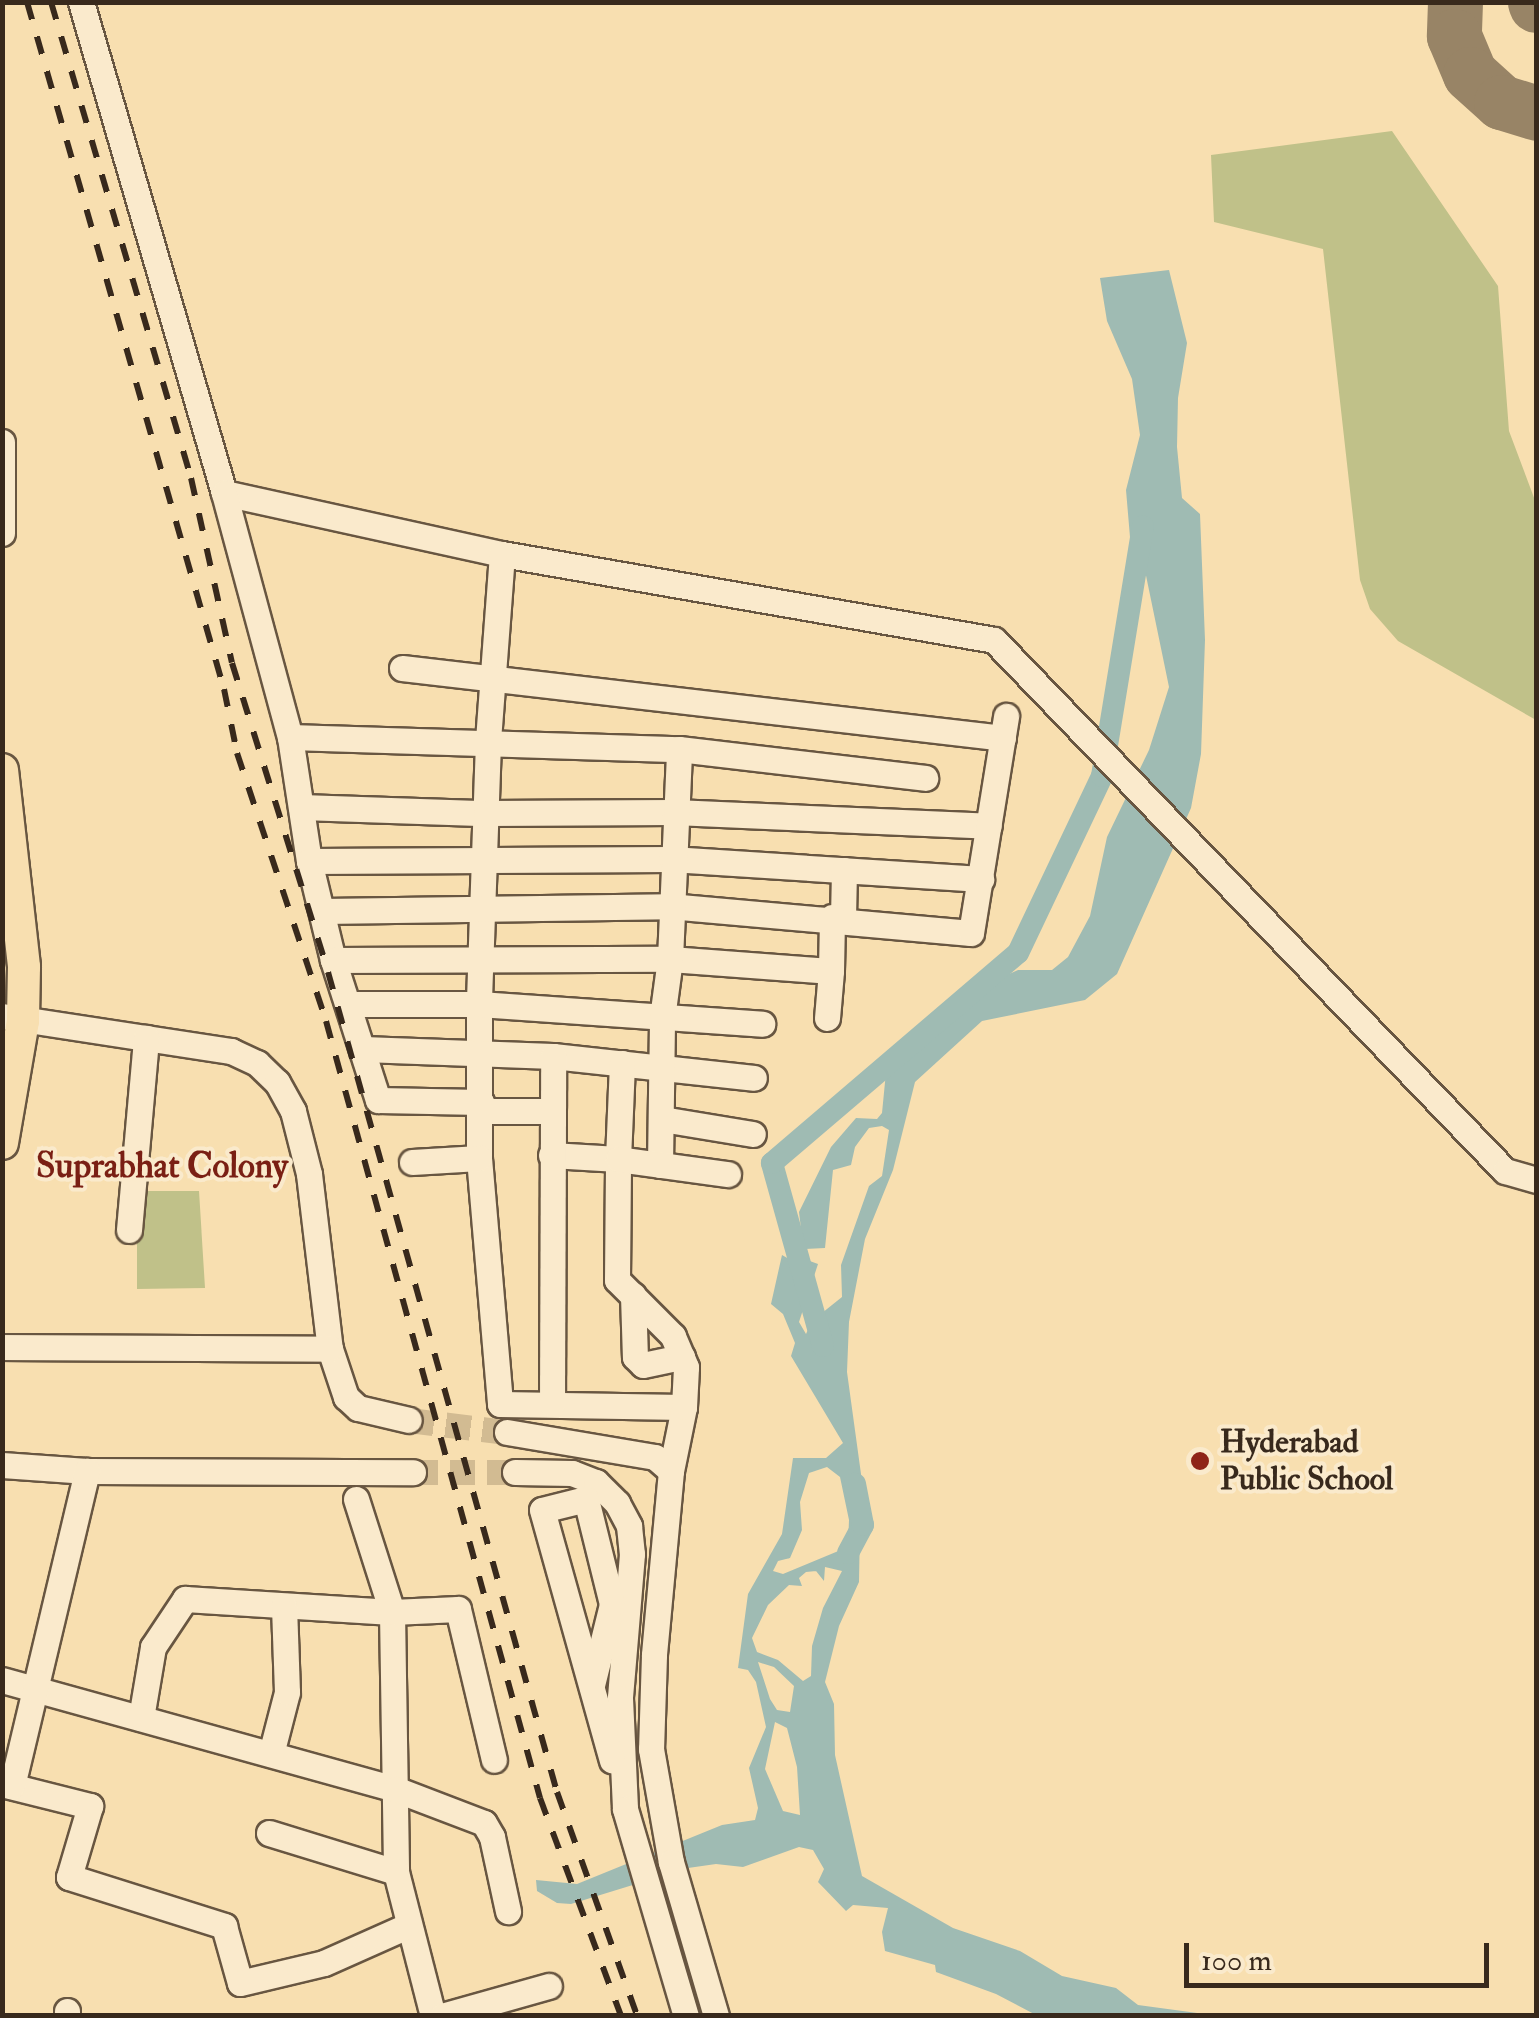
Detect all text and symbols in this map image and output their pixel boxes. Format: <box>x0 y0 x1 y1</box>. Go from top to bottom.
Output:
district label: Suprabhat Colony <box>36 1145 288 1187</box>
place label: Hyderabad Public School <box>1220 1424 1393 1499</box>
marker: Hyderabad Public School <box>1189 1450 1211 1472</box>
scale bar <box>1189 1923 1494 1985</box>
text: 100 m <box>1201 1942 1272 1979</box>

